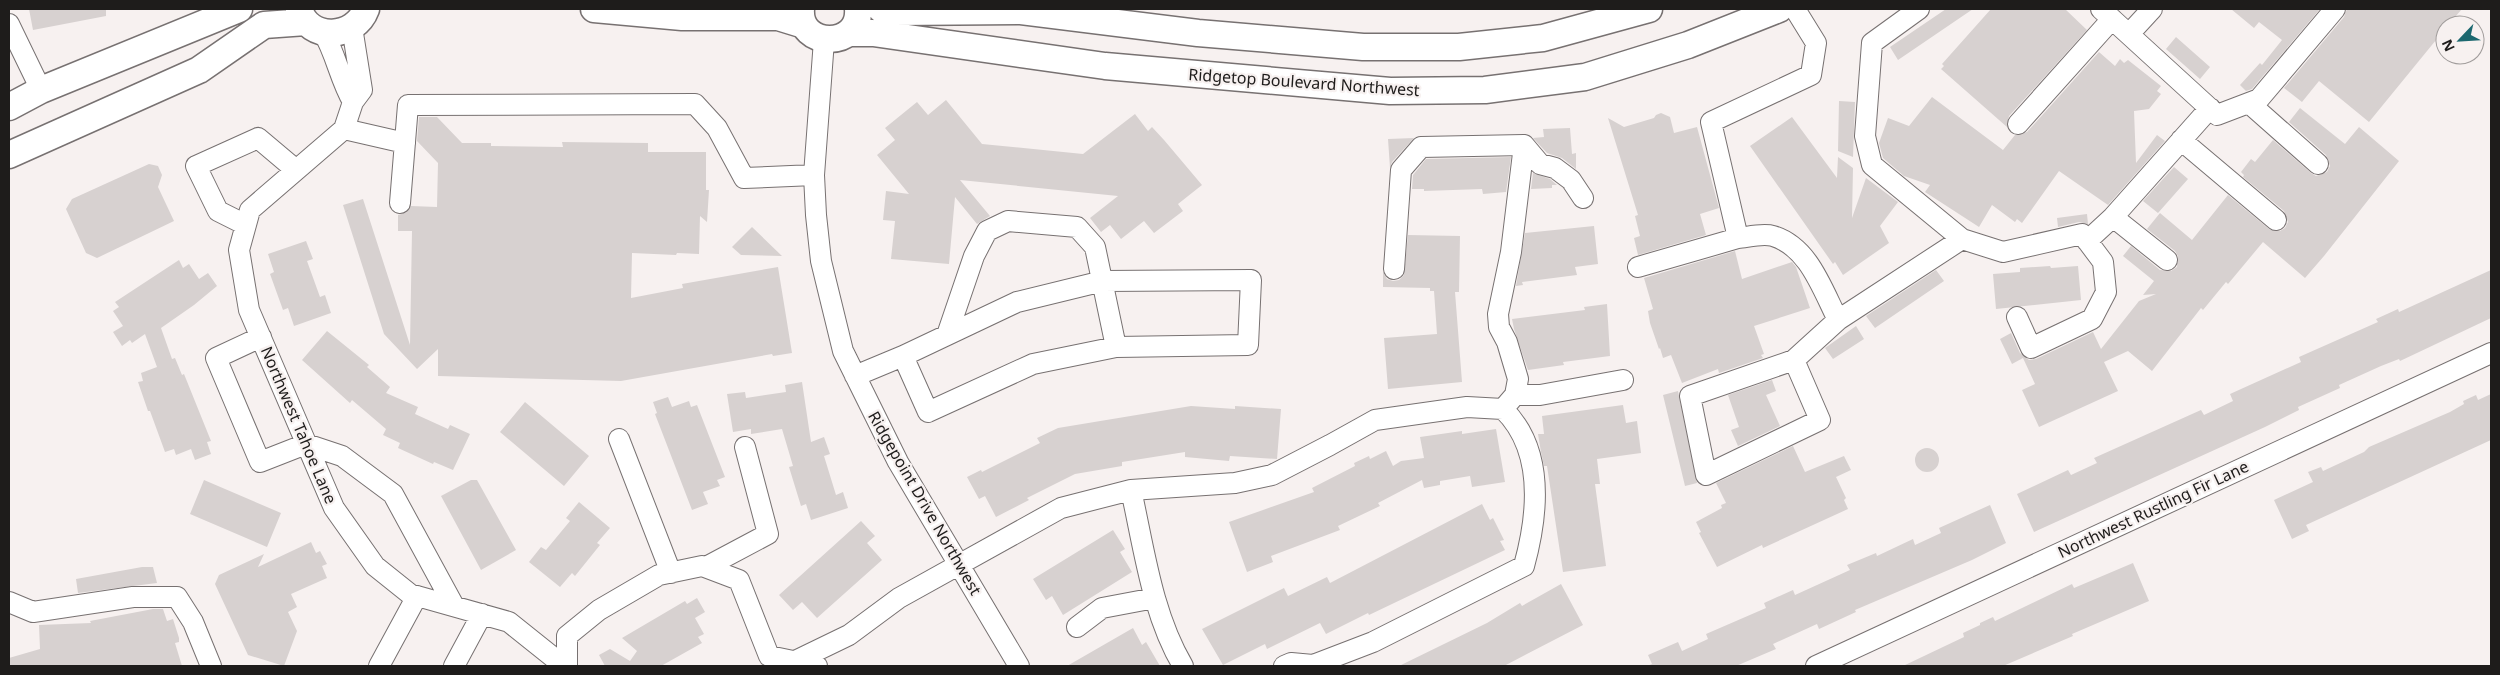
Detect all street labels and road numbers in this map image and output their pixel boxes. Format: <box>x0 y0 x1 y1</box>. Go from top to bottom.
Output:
street label: Ridgetop Boulevard Northwest <box>1188 63 1420 101</box>
street label: Northwest Tahoe Lane <box>256 343 342 507</box>
street label: Ridgepoint Drive Northwest <box>863 407 987 599</box>
street label: Northwest Rustling Fir Lane <box>2054 455 2252 563</box>

